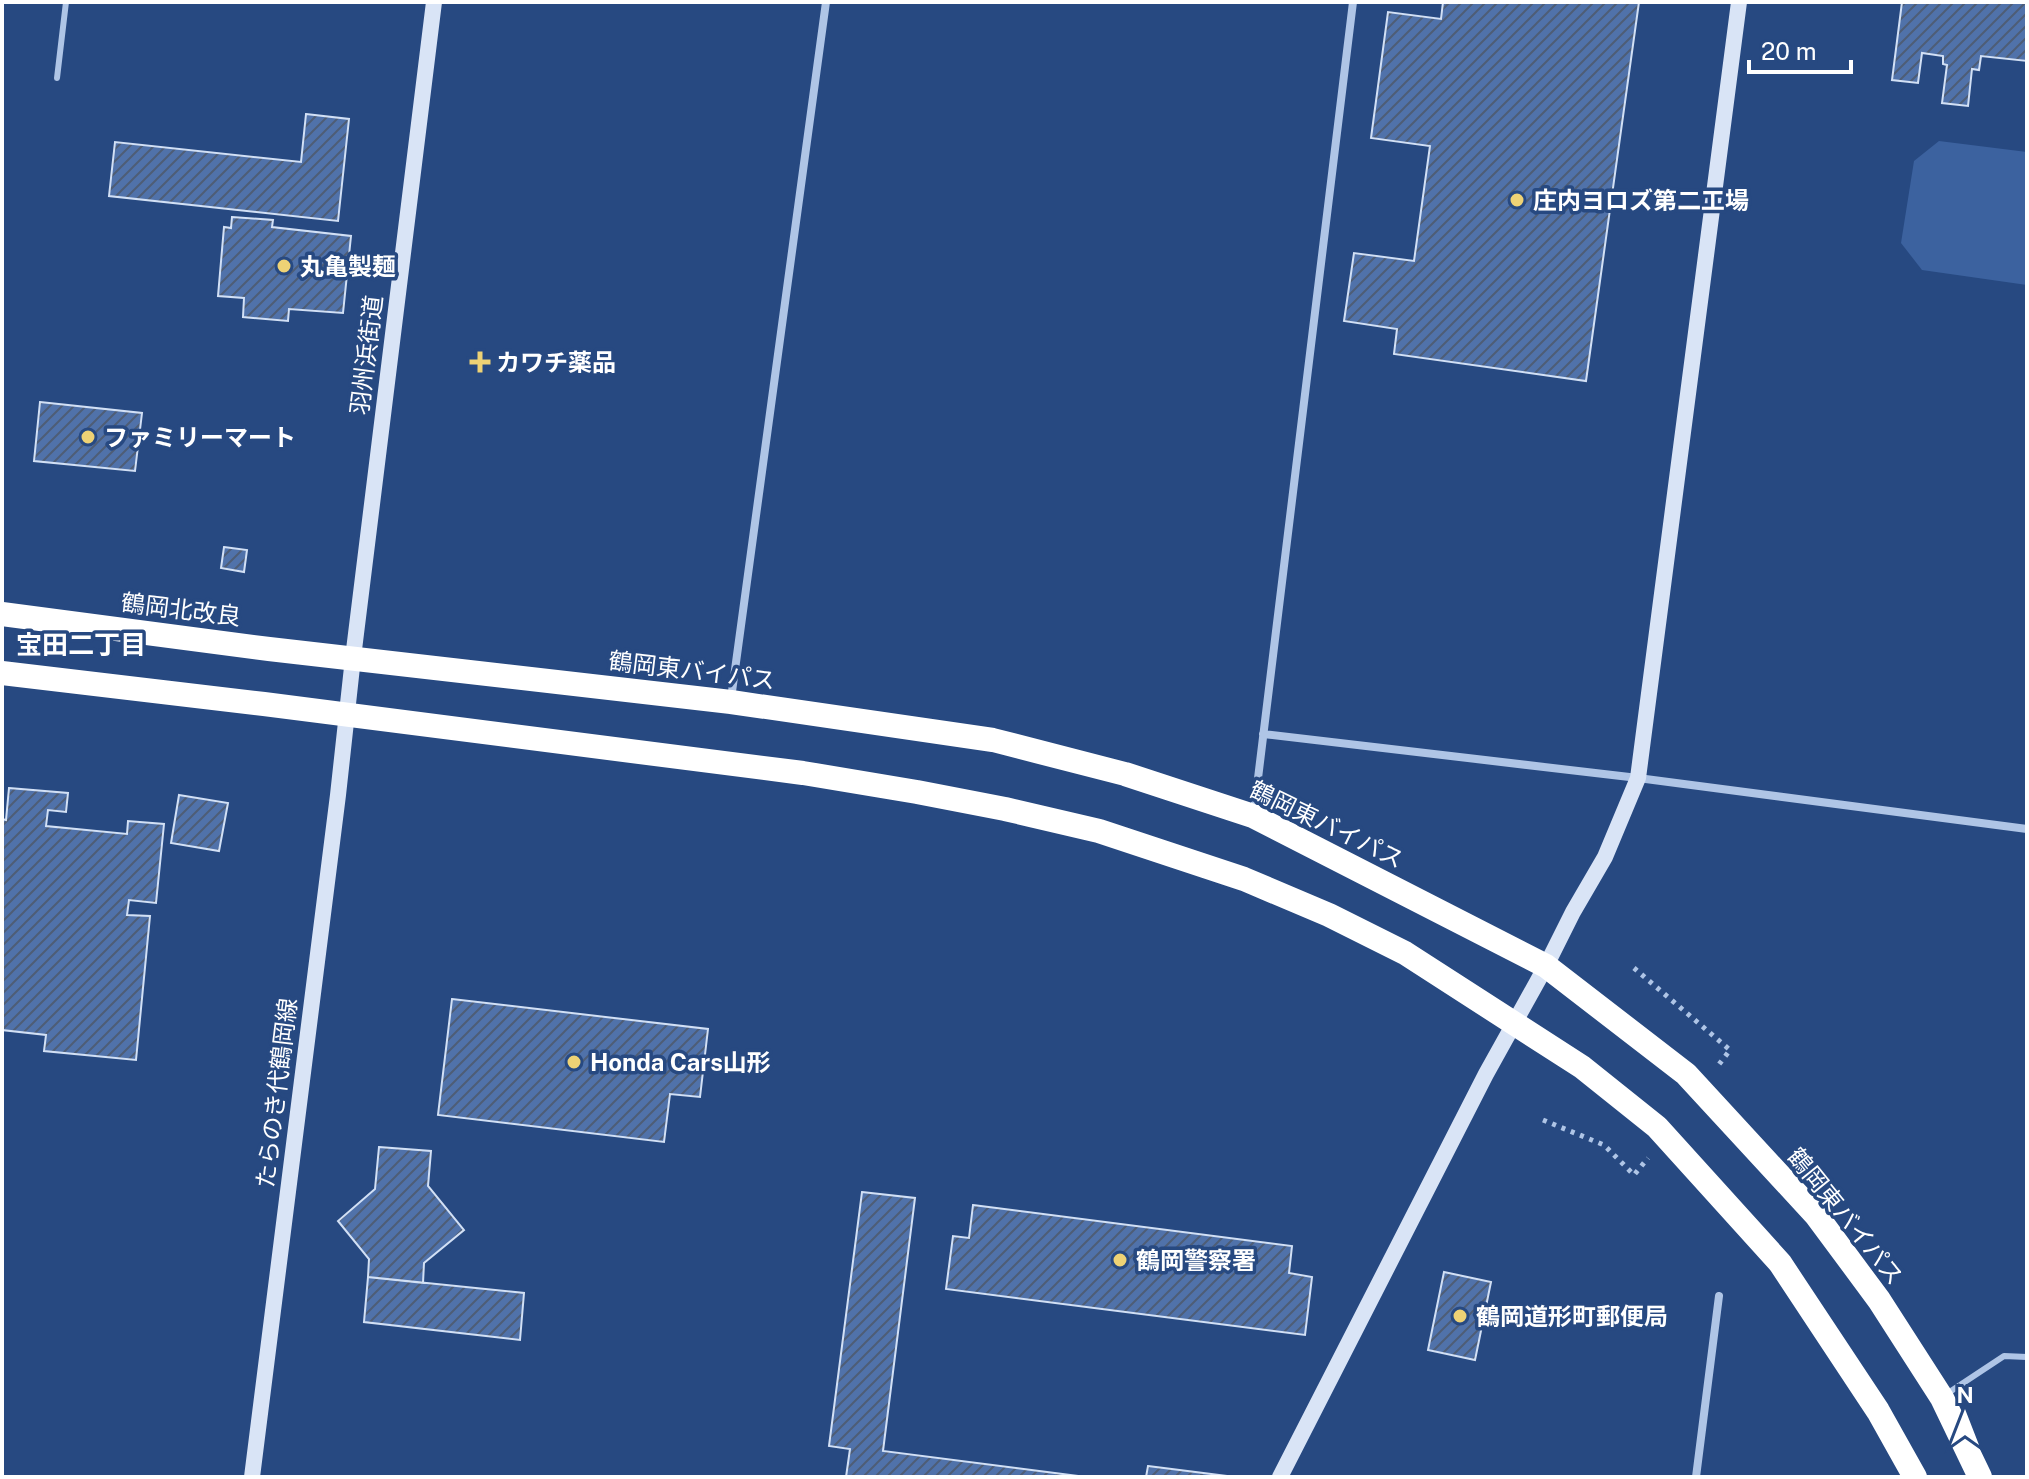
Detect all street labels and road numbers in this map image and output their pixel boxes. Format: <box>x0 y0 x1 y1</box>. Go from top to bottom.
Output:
street label: 羽州浜街道 <box>345 294 387 416</box>
street label: 鶴岡北改良 <box>120 588 242 630</box>
street label: 鶴岡東バイパス <box>607 646 777 694</box>
street label: 鶴岡東バイパス <box>1246 775 1408 873</box>
street label: たらのき代鶴岡線 <box>250 996 302 1190</box>
street label: 鶴岡東バイパス <box>1782 1142 1910 1290</box>

